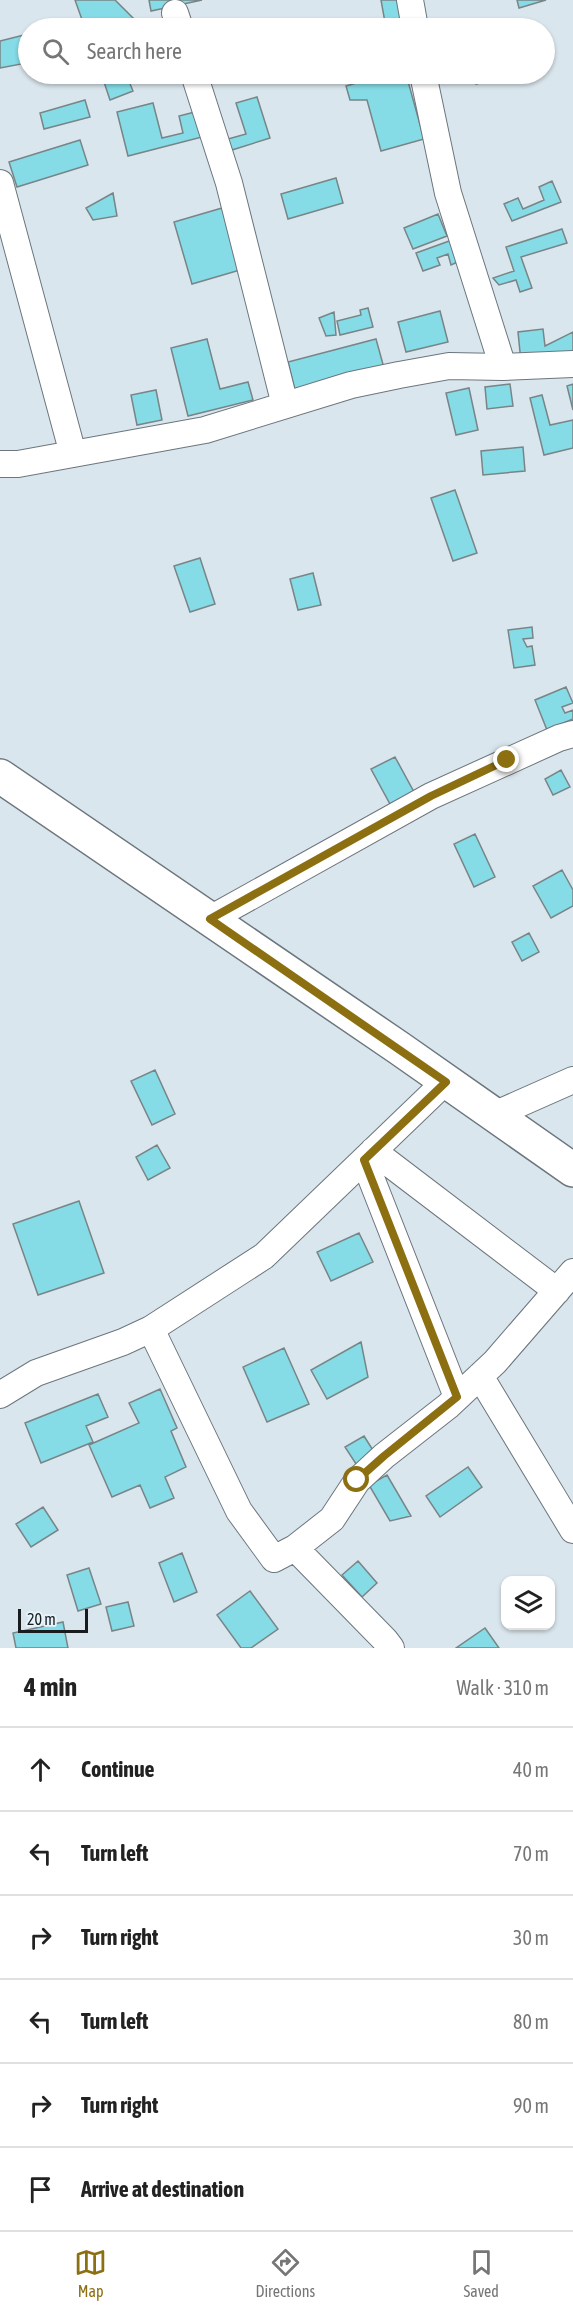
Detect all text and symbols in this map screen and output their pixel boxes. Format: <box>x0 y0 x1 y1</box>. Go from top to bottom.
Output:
search box <box>18 18 555 84</box>
icon: search <box>39 35 72 68</box>
text: Search here <box>87 38 182 64</box>
route end <box>493 746 519 772</box>
route start <box>343 1466 369 1492</box>
map controls <box>501 1576 555 1630</box>
button: layers <box>501 1576 555 1630</box>
scale bar <box>18 1606 88 1634</box>
text: 20 m <box>27 1610 56 1628</box>
text: 4 min <box>24 1672 77 1702</box>
text: Walk · 310 m <box>457 1676 549 1699</box>
icon: ahead <box>24 1753 57 1786</box>
text: Continue <box>81 1756 155 1782</box>
text: 40 m <box>513 1758 549 1781</box>
icon: left <box>24 1837 57 1870</box>
text: Turn left <box>81 1840 148 1866</box>
text: 70 m <box>513 1842 549 1865</box>
icon: right <box>24 1921 57 1954</box>
text: Turn right <box>81 1924 158 1950</box>
text: 30 m <box>513 1926 549 1949</box>
icon: left <box>24 2005 57 2038</box>
text: Turn left <box>81 2008 148 2034</box>
text: 80 m <box>513 2010 549 2033</box>
icon: right <box>24 2089 57 2122</box>
text: Turn right <box>81 2092 158 2118</box>
text: 90 m <box>513 2094 549 2117</box>
icon: arrive <box>24 2173 57 2206</box>
text: Arrive at destination <box>81 2176 244 2202</box>
tab: Map <box>74 2246 107 2300</box>
tab: Directions <box>255 2246 315 2300</box>
tab: Saved <box>463 2246 499 2300</box>

